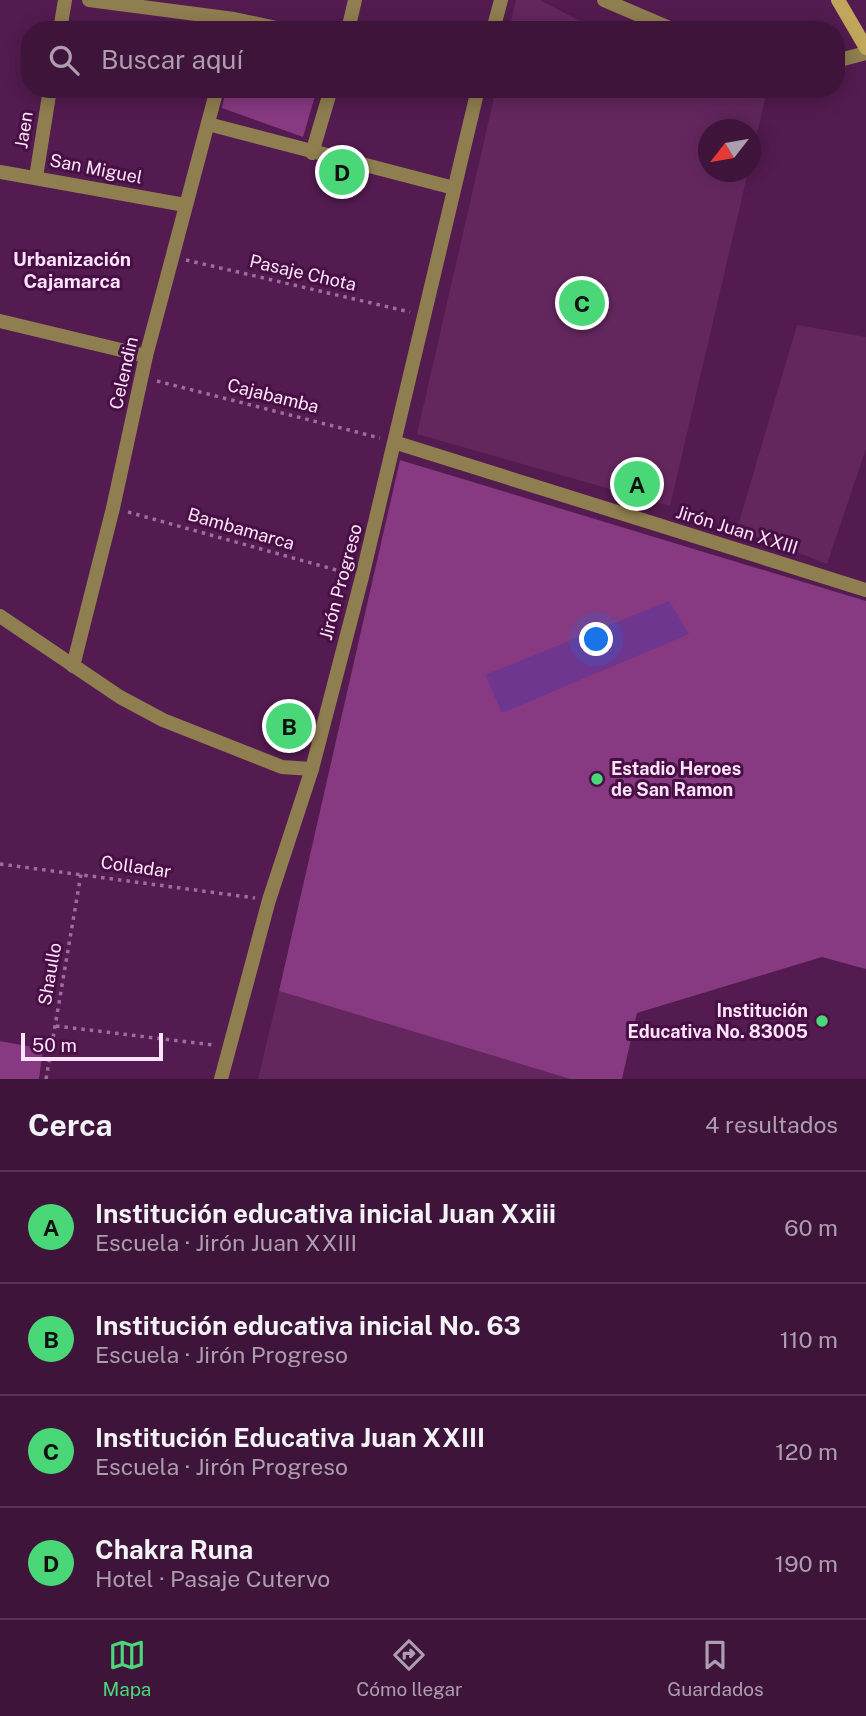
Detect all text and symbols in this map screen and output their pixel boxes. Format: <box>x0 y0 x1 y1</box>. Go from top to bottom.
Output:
search box <box>21 21 845 98</box>
icon: search <box>45 41 83 79</box>
text: Buscar aquí <box>101 44 243 75</box>
street label: Jaen <box>10 110 37 150</box>
north arrow <box>698 119 761 182</box>
pin: D <box>319 146 365 198</box>
street label: San Miguel <box>48 149 144 188</box>
district label: Urbanización Cajamarca <box>13 248 131 292</box>
street label: Pasaje Chota <box>248 250 359 295</box>
pin: C <box>559 277 605 329</box>
street label: Celendin <box>105 334 142 411</box>
street label: Cajabamba <box>225 374 321 417</box>
pin: A <box>614 458 660 510</box>
street label: Jirón Juan XXIII <box>674 501 801 558</box>
street label: Bambamarca <box>185 503 297 554</box>
street label: Jirón Progreso <box>315 521 366 642</box>
your location <box>579 622 613 656</box>
pin: B <box>266 700 312 752</box>
place label: Estadio Heroes de San Ramon <box>611 758 741 800</box>
marker: Estadio Heroes de San Ramon <box>589 771 605 787</box>
street label: Colladar <box>100 851 173 882</box>
street label: Shaullo <box>34 941 65 1007</box>
place label: Institución Educativa No. 83005 <box>627 1000 808 1042</box>
marker: Institución Educativa No. 83005 <box>814 1013 830 1029</box>
scale bar <box>21 1030 163 1062</box>
text: 50 m <box>32 1034 77 1056</box>
text: Cerca <box>28 1107 113 1143</box>
text: 4 resultados <box>705 1111 838 1138</box>
text: Institución educativa inicial Juan Xxiii <box>95 1198 556 1229</box>
text: A <box>43 1214 59 1241</box>
text: 60 m <box>784 1214 838 1241</box>
text: Escuela · Jirón Juan XXIII <box>95 1229 357 1256</box>
text: Institución educativa inicial No. 63 <box>95 1310 521 1341</box>
text: B <box>43 1326 59 1353</box>
text: 110 m <box>780 1326 838 1353</box>
text: Escuela · Jirón Progreso <box>95 1341 348 1368</box>
text: Institución Educativa Juan XXIII <box>95 1422 485 1453</box>
text: C <box>43 1438 59 1465</box>
text: 120 m <box>775 1438 838 1465</box>
text: Escuela · Jirón Progreso <box>95 1453 348 1480</box>
text: Chakra Runa <box>95 1534 253 1565</box>
text: D <box>43 1550 59 1577</box>
text: 190 m <box>775 1550 838 1577</box>
text: Hotel · Pasaje Cutervo <box>95 1565 330 1592</box>
tab: Mapa <box>102 1636 151 1700</box>
tab: Cómo llegar <box>356 1636 463 1700</box>
tab: Guardados <box>667 1636 764 1700</box>

